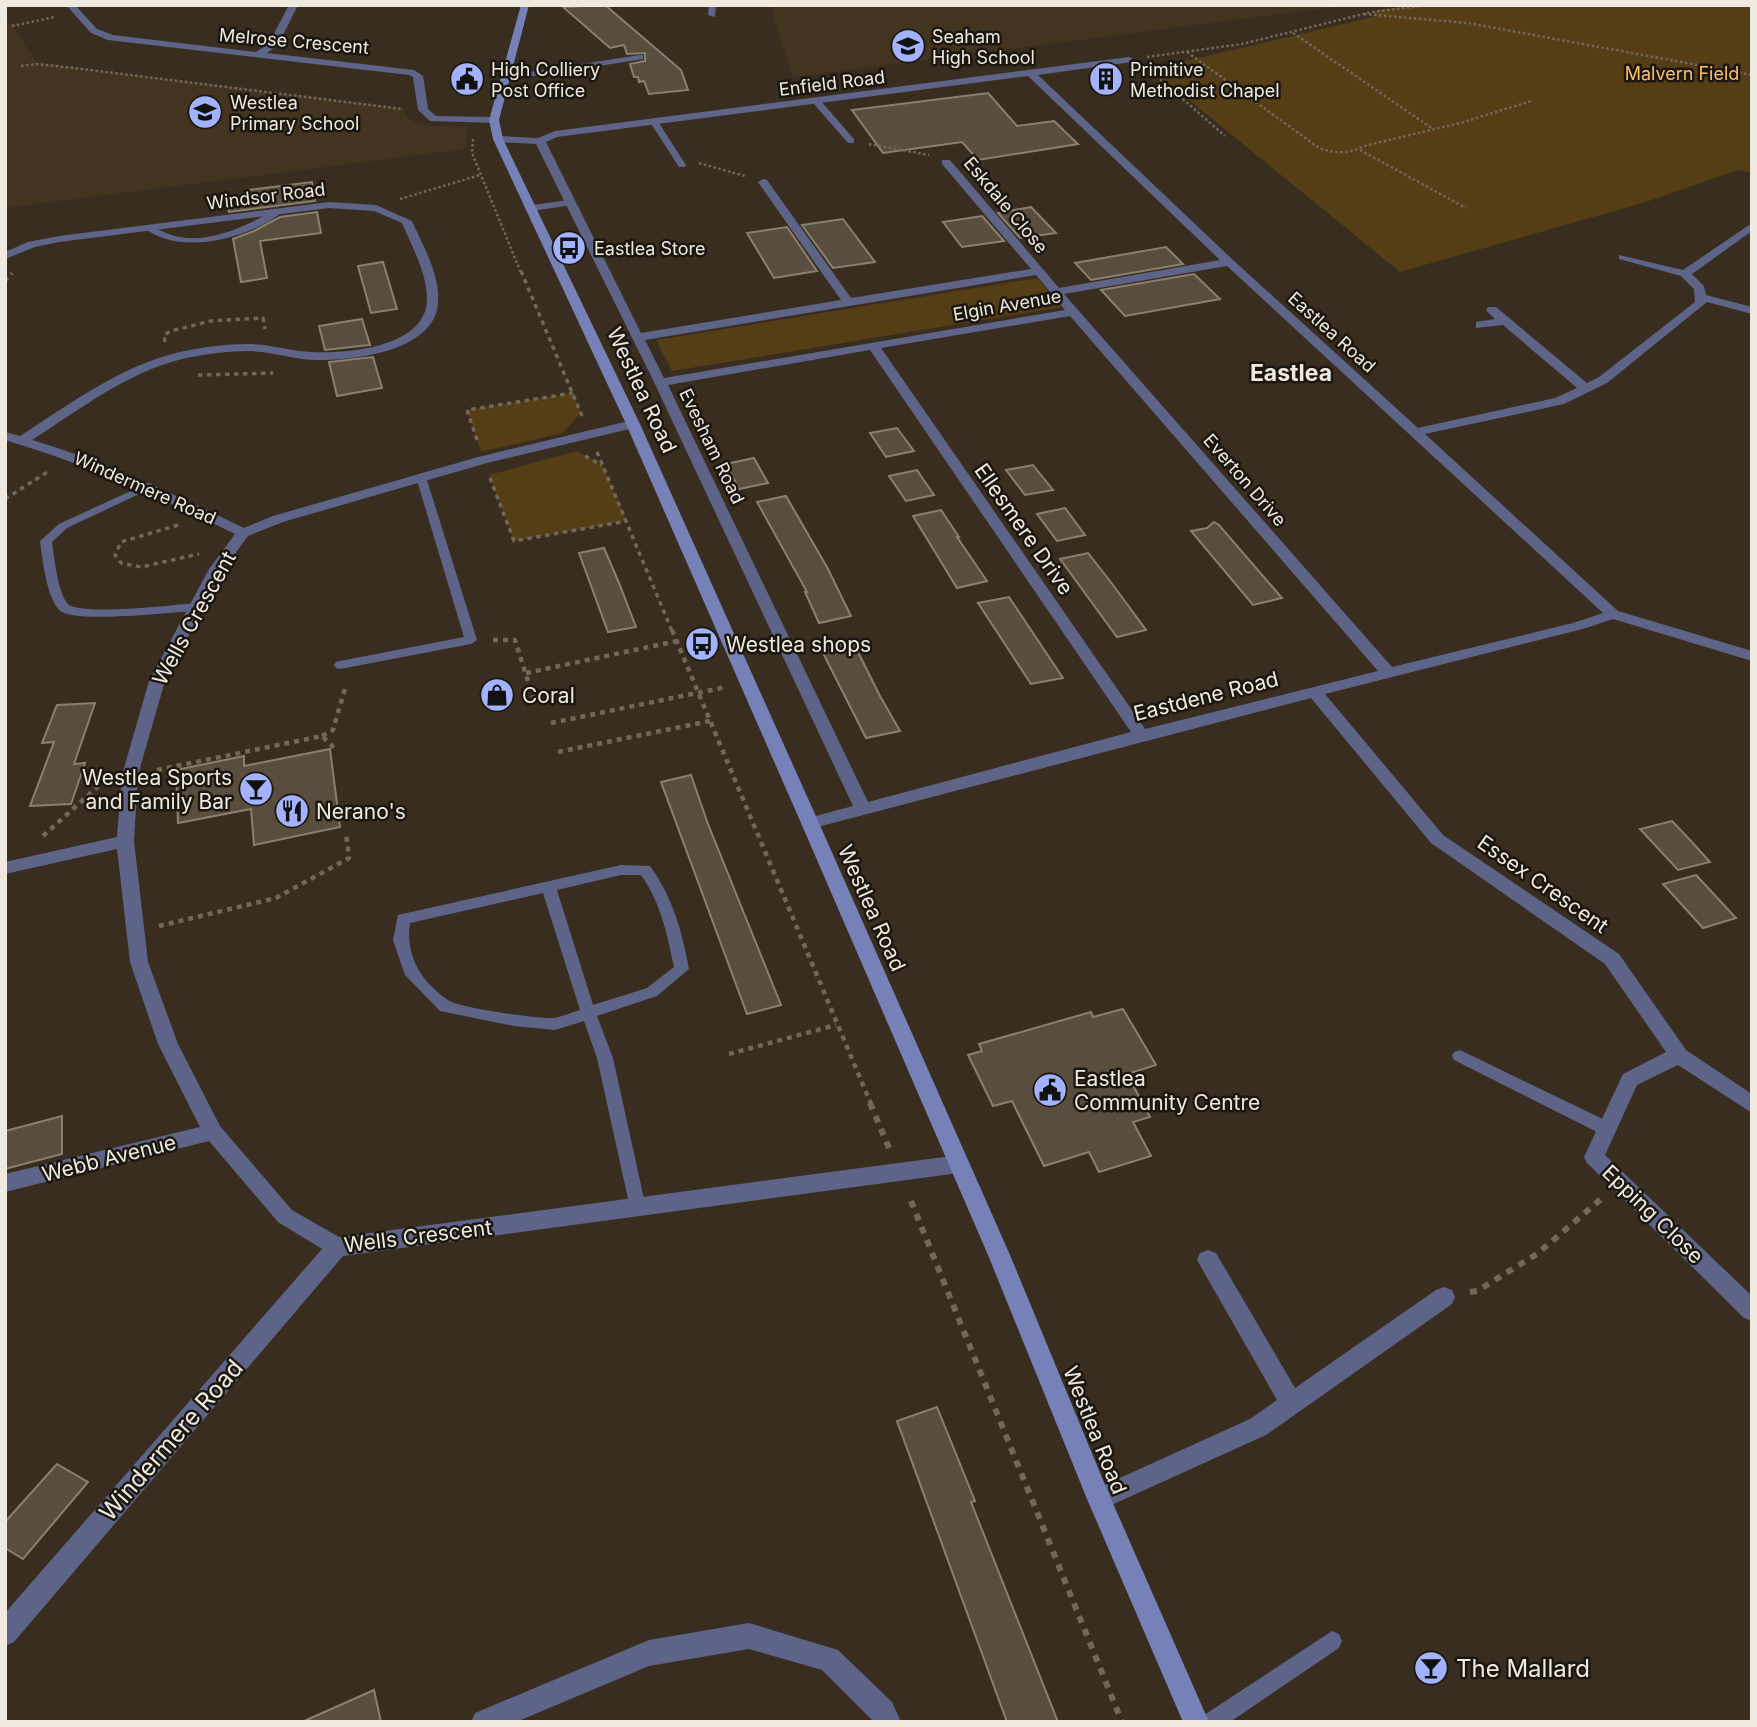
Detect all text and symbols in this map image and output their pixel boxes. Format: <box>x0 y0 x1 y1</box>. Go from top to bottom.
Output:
street label: Melrose Crescent <box>218 24 370 58</box>
place label: Seaham High School <box>932 26 1035 68</box>
school or university icon: Seaham High School <box>889 27 927 65</box>
place label: High Colliery Post Office <box>491 59 600 101</box>
place label: Primitive Methodist Chapel <box>1130 59 1280 101</box>
public building icon: High Colliery Post Office <box>448 60 486 98</box>
building icon: Primitive Methodist Chapel <box>1087 60 1125 98</box>
park label: Malvern Field <box>1625 63 1739 84</box>
street label: Enfield Road <box>778 66 886 100</box>
place label: Westlea Primary School <box>230 92 359 134</box>
school or university icon: Westlea Primary School <box>186 93 224 131</box>
street label: Eskdale Close <box>960 153 1052 257</box>
street label: Windsor Road <box>206 178 326 214</box>
bus stop icon: Eastlea Store <box>550 229 588 267</box>
place label: Eastlea Store <box>594 238 706 259</box>
street label: Elgin Avenue <box>951 285 1063 325</box>
street label: Eastlea Road <box>1284 287 1380 377</box>
street label: Westlea Road <box>602 323 682 457</box>
district label: Eastlea <box>1250 359 1332 387</box>
street label: Evesham Road <box>675 385 749 507</box>
street label: Everton Drive <box>1199 430 1291 530</box>
street label: Windermere Road <box>71 447 219 529</box>
street label: Ellesmere Drive <box>969 459 1079 599</box>
street label: Wells Crescent <box>147 547 241 689</box>
bus stop icon: Westlea shops <box>683 625 721 663</box>
place label: Westlea shops <box>726 632 871 657</box>
street label: Eastdene Road <box>1131 666 1281 726</box>
shop icon: Coral <box>478 676 516 714</box>
place label: Coral <box>522 683 575 708</box>
place label: Westlea Sports and Family Bar <box>82 765 232 814</box>
bar icon: Westlea Sports and Family Bar <box>237 770 275 808</box>
restaurant icon: Nerano's <box>273 792 311 830</box>
place label: Nerano's <box>316 799 406 824</box>
street label: Essex Crescent <box>1473 830 1613 938</box>
street label: Westlea Road <box>833 841 911 975</box>
place label: Eastlea Community Centre <box>1074 1066 1260 1115</box>
public building icon: Eastlea Community Centre <box>1031 1071 1069 1109</box>
street label: Webb Avenue <box>39 1129 179 1187</box>
street label: Epping Close <box>1597 1160 1709 1268</box>
street label: Wells Crescent <box>343 1215 493 1257</box>
street label: Windermere Road <box>93 1353 249 1527</box>
street label: Westlea Road <box>1058 1362 1132 1498</box>
bar icon: The Mallard <box>1412 1649 1450 1687</box>
place label: The Mallard <box>1456 1654 1590 1683</box>

